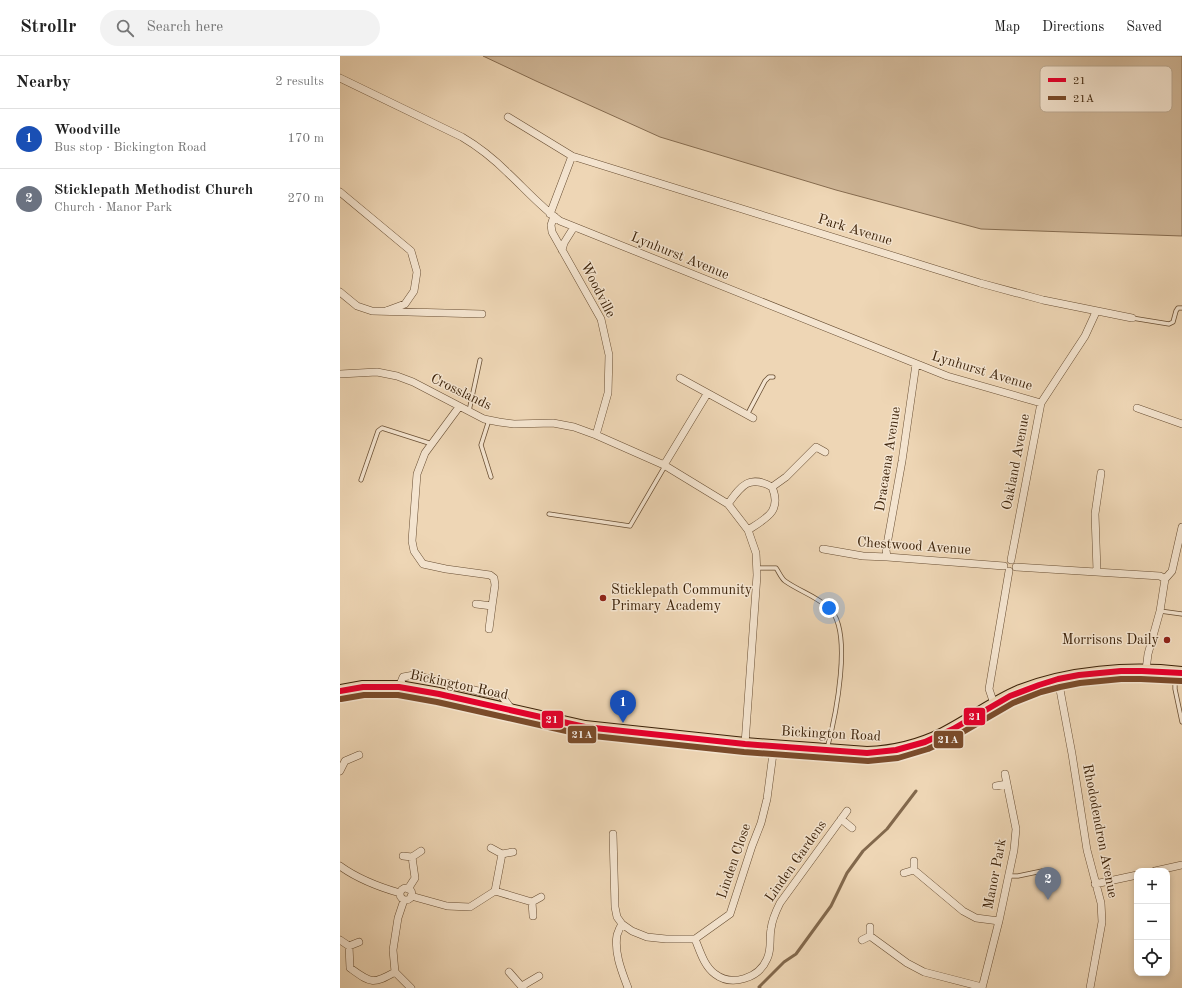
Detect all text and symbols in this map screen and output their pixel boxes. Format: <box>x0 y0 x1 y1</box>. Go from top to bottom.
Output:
search box <box>100 10 380 46</box>
icon: search <box>114 17 136 39</box>
text: Strollr <box>20 18 76 37</box>
text: Search here <box>146 20 223 35</box>
text: Map <box>994 20 1020 34</box>
text: Directions <box>1042 20 1104 34</box>
text: Saved <box>1126 20 1162 34</box>
legend <box>1040 66 1172 112</box>
text: Nearby <box>16 74 71 91</box>
text: 2 results <box>275 75 324 88</box>
text: 21 <box>1073 76 1086 87</box>
text: 21A <box>1073 94 1095 105</box>
text: Woodville <box>54 123 121 138</box>
text: 1 <box>25 132 33 145</box>
text: 170 m <box>287 132 324 145</box>
text: Bus stop · Bickington Road <box>54 141 207 154</box>
text: Sticklepath Methodist Church <box>54 183 253 198</box>
text: 2 <box>25 192 33 205</box>
text: 270 m <box>287 192 324 205</box>
text: Church · Manor Park <box>54 201 172 214</box>
street label: Park Avenue <box>816 212 894 248</box>
street label: Lynhurst Avenue <box>629 230 731 282</box>
street label: Woodville <box>578 260 618 320</box>
street label: Lynhurst Avenue <box>930 349 1034 393</box>
street label: Crosslands <box>428 371 494 413</box>
street label: Dracaena Avenue <box>873 406 903 512</box>
street label: Oakland Avenue <box>1000 413 1032 511</box>
street label: Chestwood Avenue <box>857 535 971 557</box>
place label: Sticklepath Community Primary Academy <box>611 583 753 613</box>
marker: Sticklepath Community Primary Academy <box>598 593 608 603</box>
your location <box>819 598 839 618</box>
place label: Morrisons Daily <box>1062 633 1160 647</box>
marker: Morrisons Daily <box>1162 635 1172 645</box>
street label: Bickington Road <box>409 668 509 702</box>
pin: 1 <box>610 690 636 723</box>
line badge: 21 <box>963 707 986 726</box>
line badge: 21 <box>541 710 564 729</box>
text: 21 <box>969 712 981 723</box>
text: 21 <box>546 715 558 726</box>
street label: Bickington Road <box>781 724 881 744</box>
line badge: 21A <box>567 725 597 744</box>
text: 21A <box>571 730 593 741</box>
line badge: 21A <box>933 730 964 749</box>
text: 21A <box>937 735 959 746</box>
street label: Rhododendron Avenue <box>1080 763 1120 899</box>
street label: Linden Gardens <box>763 818 829 904</box>
street label: Linden Close <box>715 822 753 900</box>
street label: Manor Park <box>981 837 1009 911</box>
pin: 2 <box>1035 867 1061 900</box>
map controls <box>1134 868 1170 976</box>
button: + <box>1134 868 1170 904</box>
button: − <box>1134 904 1170 940</box>
button: locate <box>1134 940 1170 976</box>

